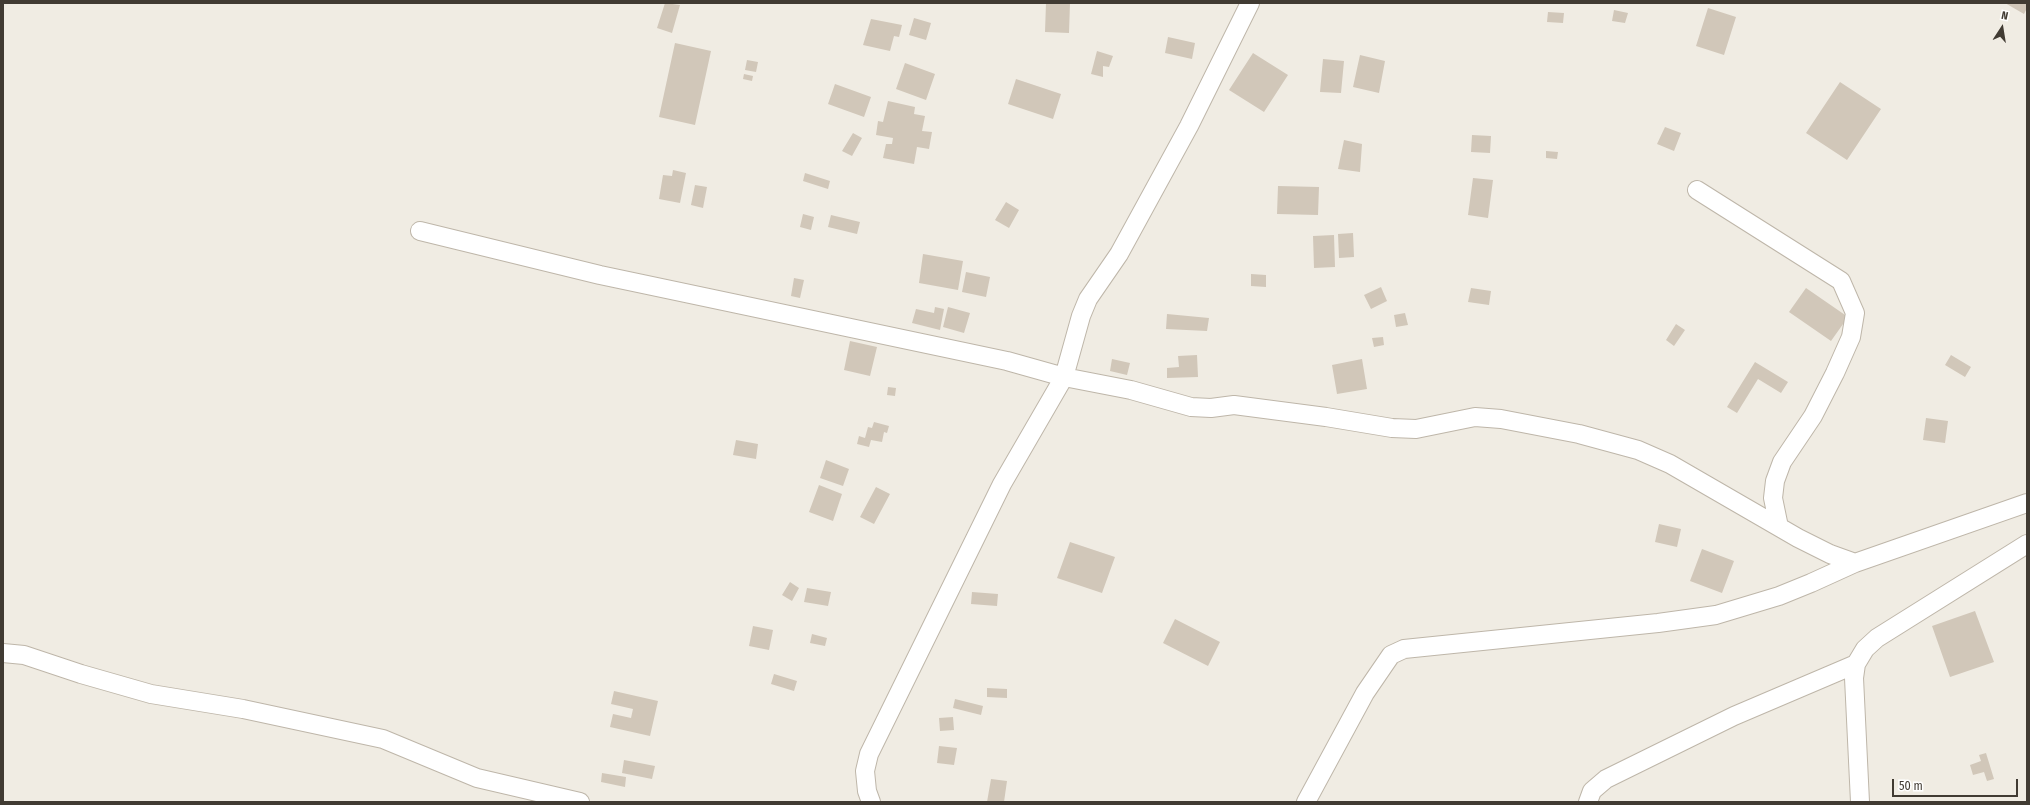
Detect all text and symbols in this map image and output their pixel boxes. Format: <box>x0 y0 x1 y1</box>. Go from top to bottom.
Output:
north arrow <box>1982 8 2022 48</box>
text: N <box>2000 9 2009 23</box>
scale bar <box>1894 771 2020 797</box>
text: 50 m <box>1899 779 1923 793</box>

